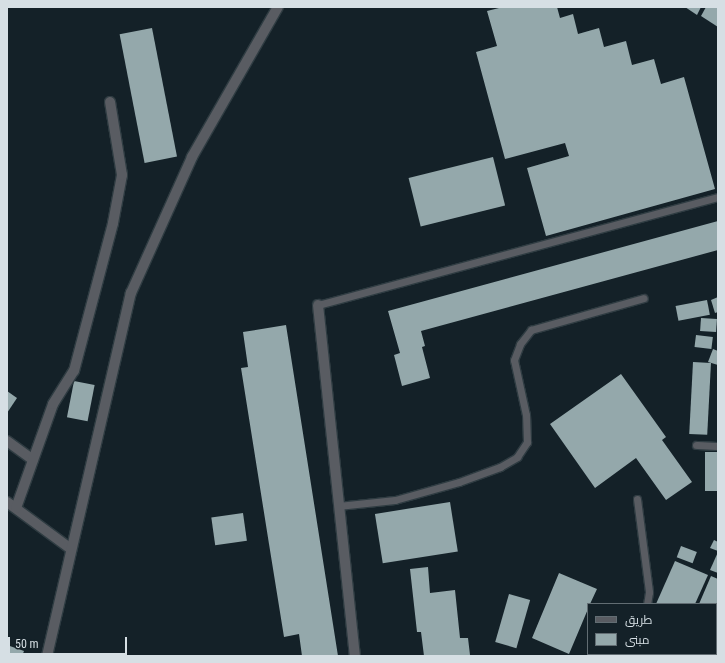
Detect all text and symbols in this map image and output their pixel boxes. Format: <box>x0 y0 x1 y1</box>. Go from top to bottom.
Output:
legend <box>587 603 717 655</box>
text: طريق <box>625 613 652 627</box>
scale bar <box>10 629 129 655</box>
text: مبنى <box>625 633 650 647</box>
text: 50 m <box>15 637 39 651</box>

